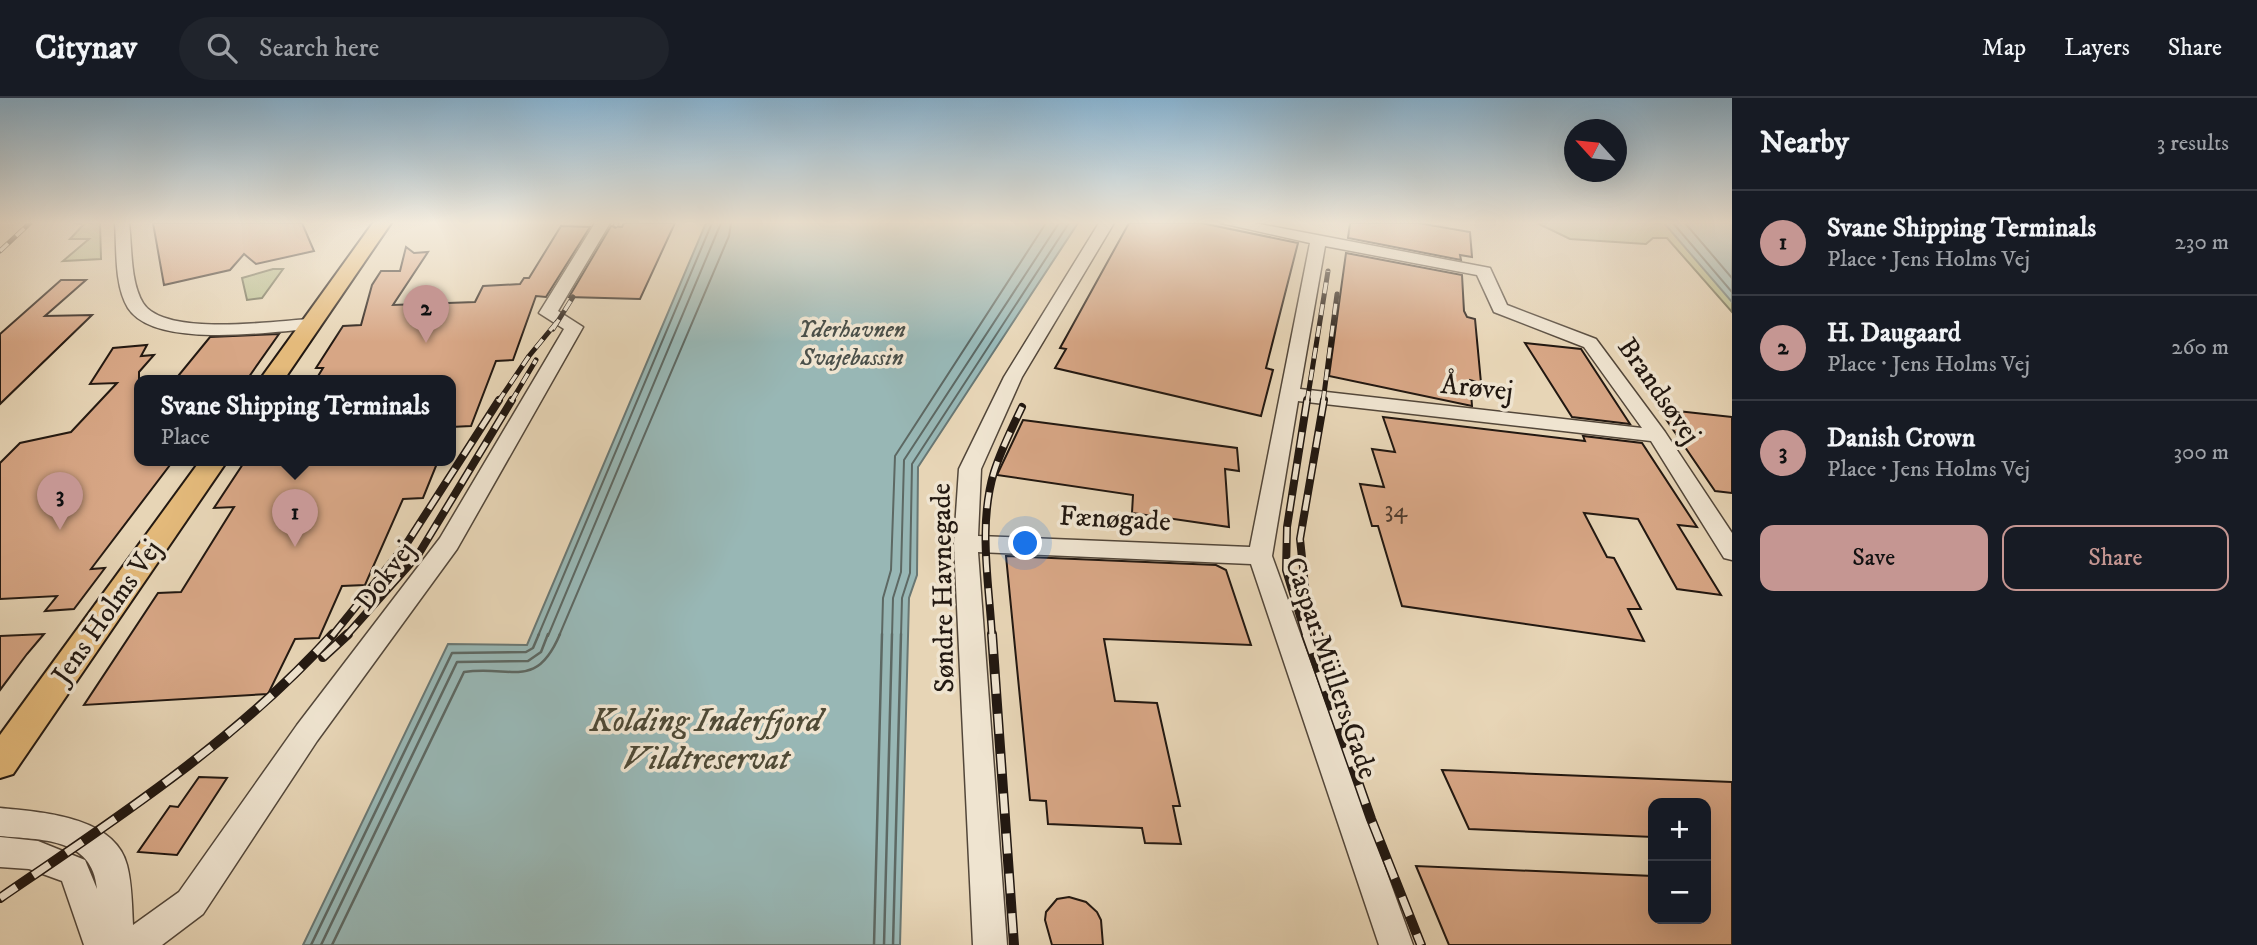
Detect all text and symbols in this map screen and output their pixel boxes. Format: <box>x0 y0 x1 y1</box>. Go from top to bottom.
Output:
search box <box>179 17 669 80</box>
text: Citynav <box>35 28 137 69</box>
icon: search <box>203 29 241 67</box>
text: Search here <box>259 32 379 65</box>
text: Map <box>1982 33 2026 63</box>
text: Layers <box>2064 33 2130 63</box>
text: Share <box>2168 33 2222 63</box>
north arrow <box>1564 119 1627 182</box>
text: Nearby <box>1760 125 1849 162</box>
text: 3 results <box>2157 129 2229 158</box>
text: Svane Shipping Terminals <box>1827 212 2096 245</box>
text: 1 <box>1779 228 1787 257</box>
text: 230 m <box>2175 228 2229 257</box>
text: Place · Jens Holms Vej <box>1827 245 2030 274</box>
pin: 2 <box>403 285 449 343</box>
water label: Yderhavnen Svajebassin <box>798 315 906 373</box>
text: H. Daugaard <box>1827 317 1961 350</box>
street label: Brandsøvej <box>1610 331 1708 451</box>
text: 2 <box>1777 333 1789 362</box>
text: 260 m <box>2171 333 2229 362</box>
text: Place · Jens Holms Vej <box>1827 350 2030 379</box>
street label: Årøvej <box>1439 366 1515 409</box>
popup <box>134 375 456 466</box>
text: Svane Shipping Terminals <box>160 390 430 423</box>
text: Danish Crown <box>1827 422 1975 455</box>
text: Place <box>160 423 210 452</box>
text: 3 <box>1779 438 1787 467</box>
text: 300 m <box>2173 438 2229 467</box>
text: Place · Jens Holms Vej <box>1827 455 2030 484</box>
pin: 3 <box>37 472 83 530</box>
street label: Søndre Havnegade <box>924 483 962 693</box>
pin: 1 <box>272 489 318 547</box>
house number: 34 <box>1385 495 1409 525</box>
street label: Fænøgade <box>1058 499 1172 539</box>
button: Save <box>1760 525 1988 591</box>
button: Share <box>2002 525 2229 591</box>
your location <box>1008 526 1042 560</box>
street label: Jens Holms Vej <box>43 533 170 693</box>
street label: Dokvej <box>347 534 423 618</box>
street label: Caspar Müllers Gade <box>1277 553 1385 783</box>
park label: Kolding Inderfjord Vildtreservat <box>589 701 826 780</box>
map controls <box>1648 798 1711 924</box>
button: + <box>1648 798 1711 861</box>
button: − <box>1648 861 1711 924</box>

